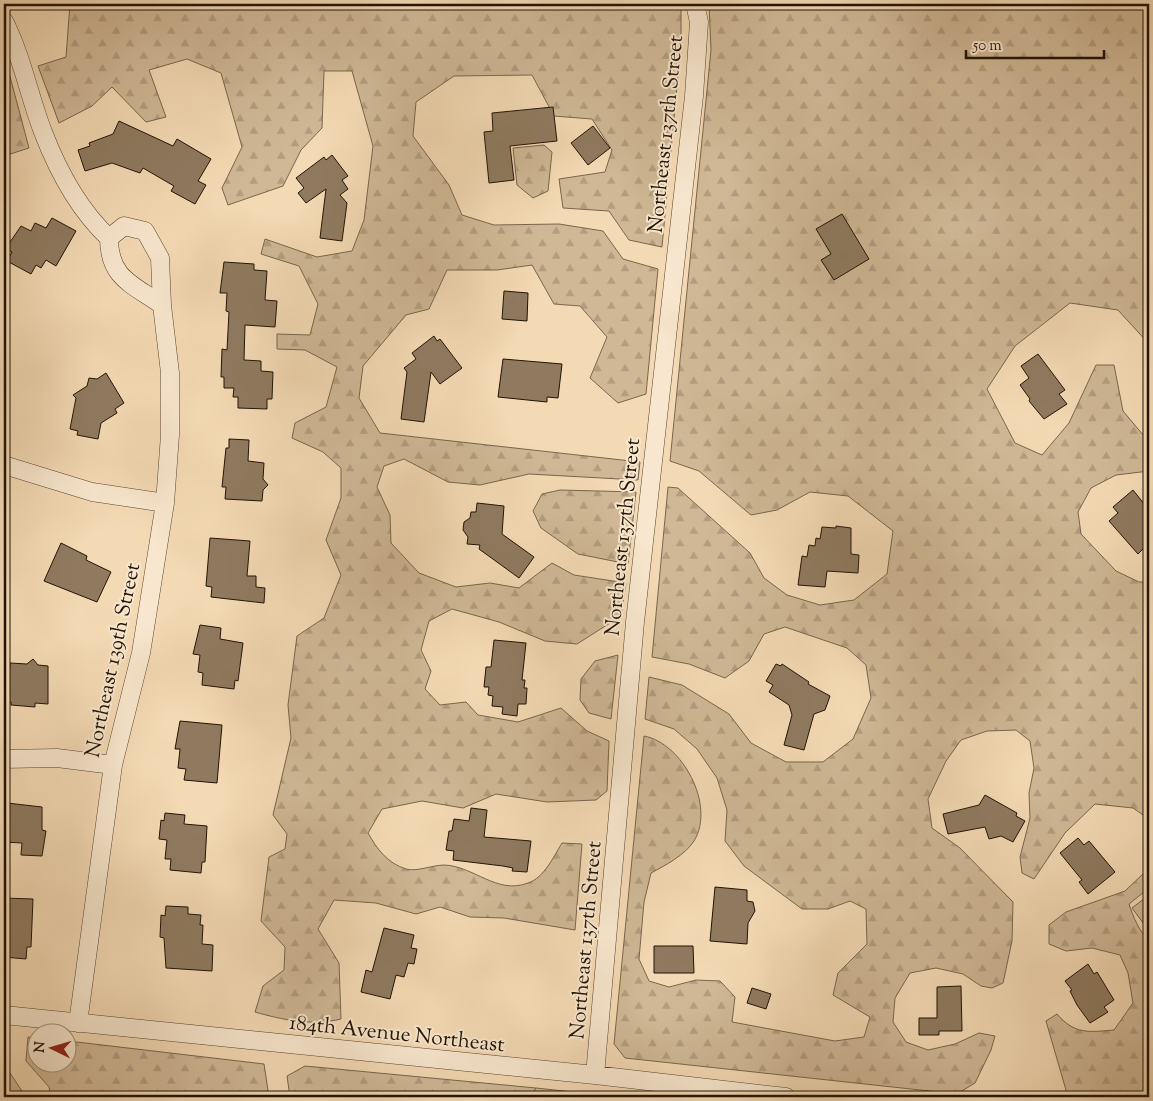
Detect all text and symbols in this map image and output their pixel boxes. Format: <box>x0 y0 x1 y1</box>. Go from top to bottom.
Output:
scale bar <box>966 28 1103 60</box>
street label: Northeast 137th Street <box>642 34 692 235</box>
text: 50 m <box>972 36 1002 57</box>
street label: Northeast 137th Street <box>599 437 649 638</box>
street label: Northeast 139th Street <box>79 560 149 760</box>
street label: Northeast 137th Street <box>563 840 611 1041</box>
street label: 184th Avenue Northeast <box>288 1009 506 1061</box>
north arrow <box>28 1024 78 1074</box>
text: N <box>31 1041 51 1053</box>

